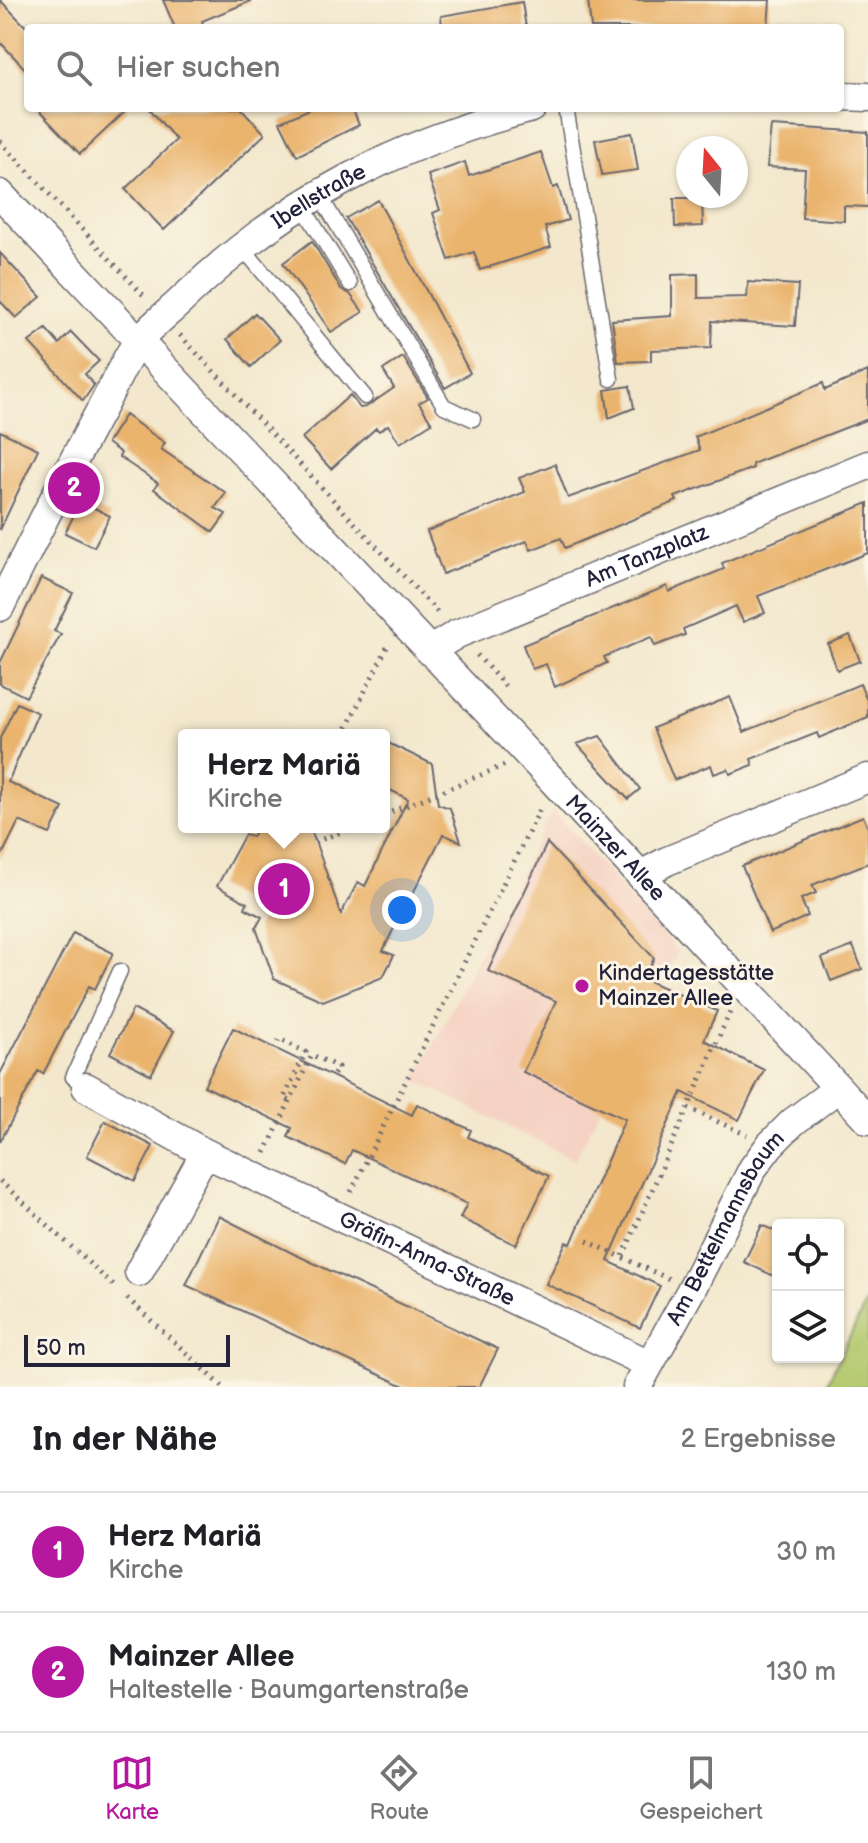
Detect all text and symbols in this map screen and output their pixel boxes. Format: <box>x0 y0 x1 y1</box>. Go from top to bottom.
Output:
search box <box>24 24 844 112</box>
icon: search <box>52 46 96 90</box>
text: Hier suchen <box>116 50 281 86</box>
north arrow <box>676 136 748 208</box>
street label: Ibellstraße <box>266 158 370 235</box>
pin: 2 <box>48 458 100 518</box>
street label: Am Tanzplatz <box>581 518 713 593</box>
popup <box>178 729 390 833</box>
text: Herz Mariä <box>207 748 361 784</box>
text: Kirche <box>207 784 282 815</box>
street label: Mainzer Allee <box>559 789 671 907</box>
pin: 1 <box>258 859 310 919</box>
your location <box>382 890 422 930</box>
place label: Kindertagesstätte Mainzer Allee <box>598 960 774 1012</box>
marker: Kindertagesstätte Mainzer Allee <box>573 977 591 995</box>
street label: Am Bettelmannsbaum <box>661 1125 790 1330</box>
street label: Gräfin-Anna-Straße <box>335 1205 519 1312</box>
map controls <box>772 1219 844 1363</box>
button: locate <box>772 1219 844 1291</box>
button: layers <box>772 1291 844 1363</box>
scale bar <box>24 1331 230 1367</box>
text: 50 m <box>36 1335 86 1362</box>
text: In der Nähe <box>32 1419 217 1460</box>
text: 2 Ergebnisse <box>681 1424 836 1455</box>
text: Herz Mariä <box>108 1519 262 1555</box>
text: 1 <box>53 1537 63 1568</box>
text: 30 m <box>776 1537 836 1568</box>
text: Kirche <box>108 1555 183 1586</box>
text: Mainzer Allee <box>108 1639 294 1675</box>
text: 2 <box>50 1657 66 1688</box>
text: 130 m <box>766 1657 836 1688</box>
text: Haltestelle · Baumgartenstraße <box>108 1675 469 1706</box>
tab: Karte <box>105 1751 159 1826</box>
tab: Route <box>370 1751 429 1826</box>
tab: Gespeichert <box>639 1751 763 1826</box>

